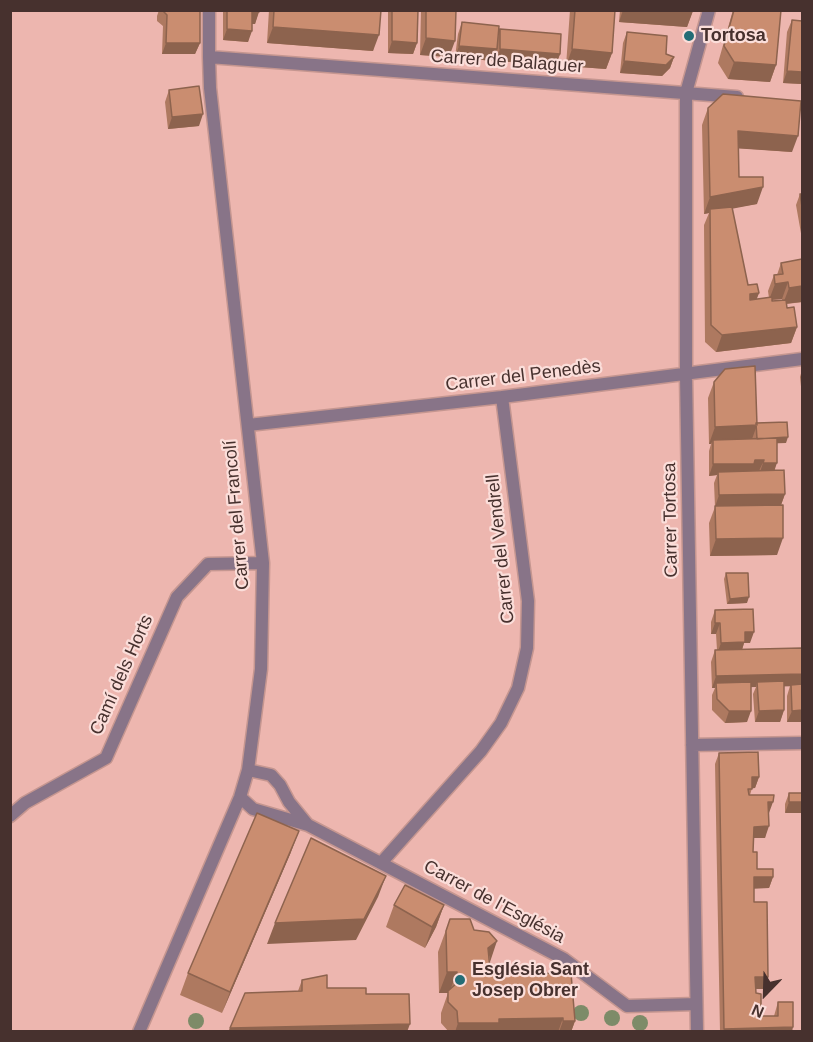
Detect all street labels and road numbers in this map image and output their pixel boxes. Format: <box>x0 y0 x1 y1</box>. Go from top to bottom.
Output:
street label: Carrer de Balaguer <box>430 46 584 78</box>
street label: Carrer del Penedès <box>444 356 602 396</box>
street label: Carrer del Francolí <box>220 439 254 591</box>
street label: Carrer Tortosa <box>659 462 683 578</box>
street label: Carrer del Vendrell <box>482 473 520 625</box>
street label: Camí dels Horts <box>86 612 158 738</box>
street label: Carrer de l'Església <box>420 856 568 948</box>

